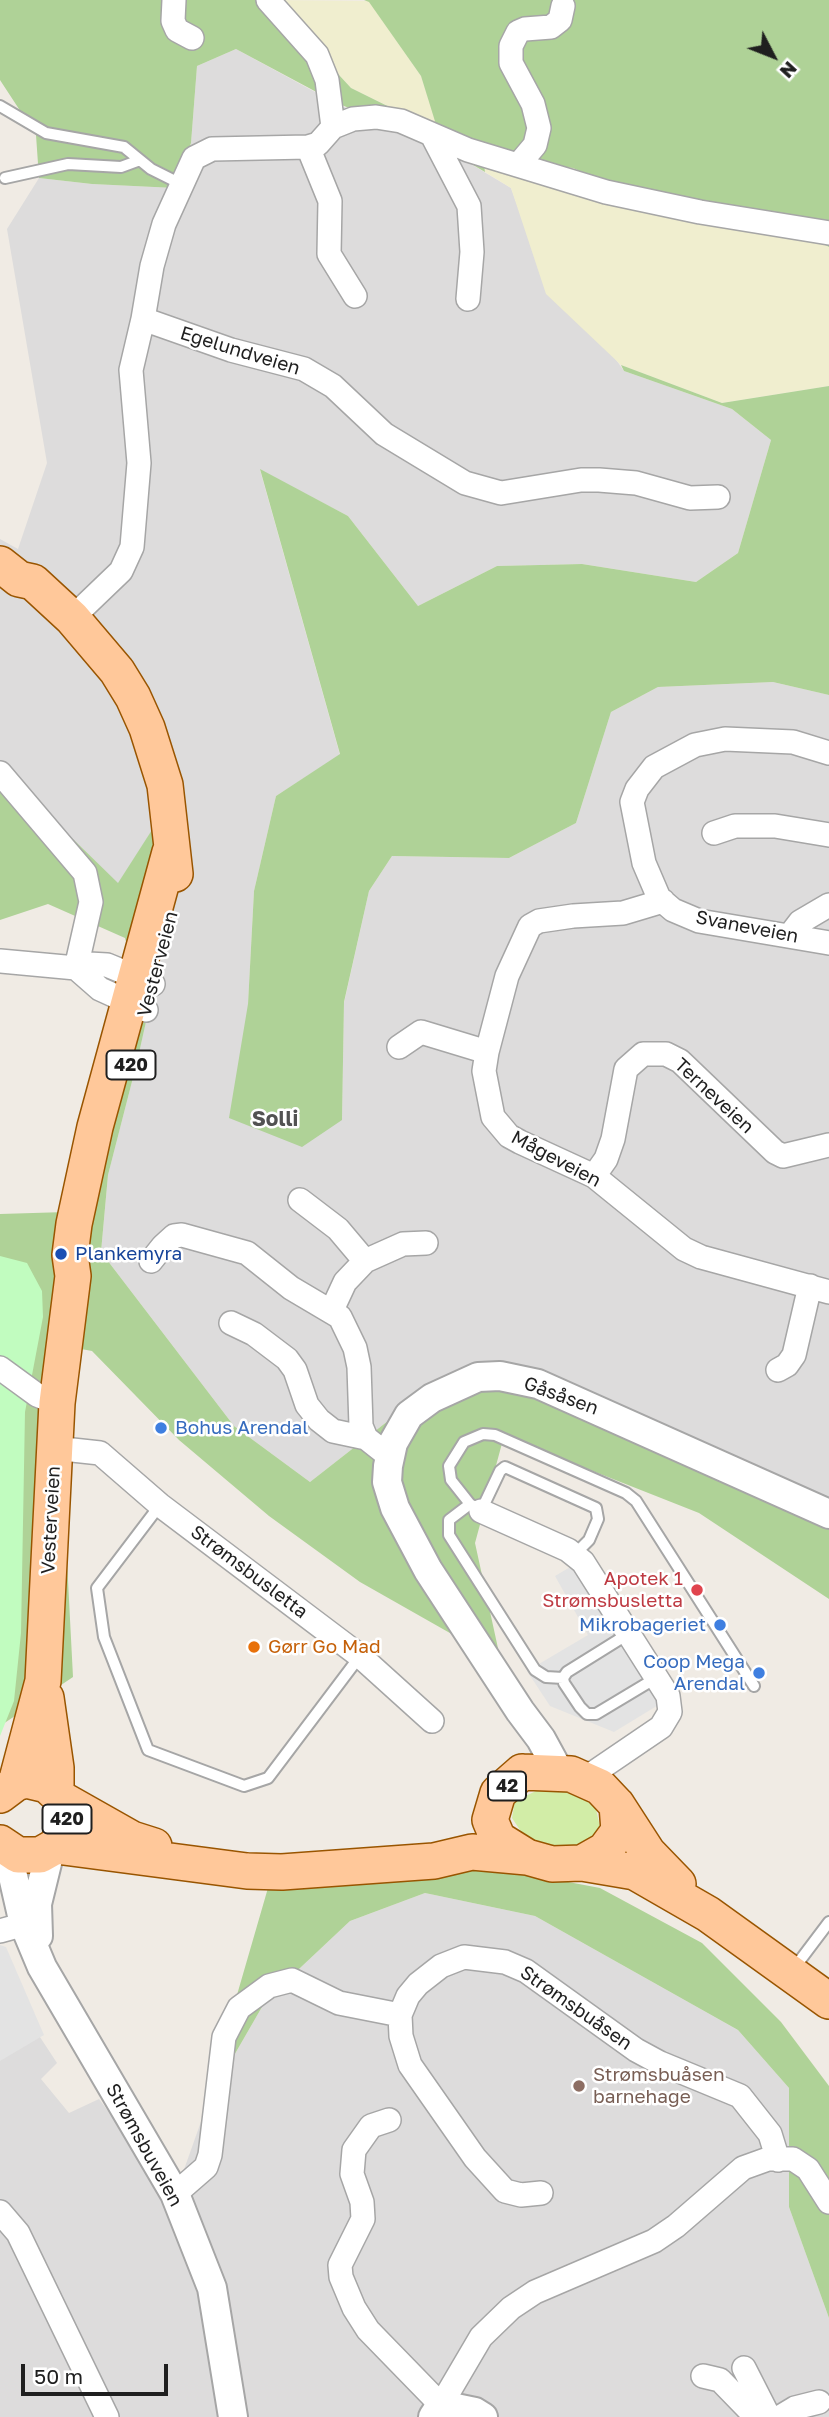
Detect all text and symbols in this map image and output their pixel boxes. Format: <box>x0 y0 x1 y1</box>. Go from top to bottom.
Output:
north arrow <box>738 21 808 91</box>
text: N <box>776 57 802 83</box>
street label: Egelundveien <box>177 322 303 380</box>
street label: Svaneveien <box>694 906 800 948</box>
street label: Vesterveien <box>133 909 183 1019</box>
road number: 420 <box>106 1050 156 1080</box>
street label: Terneveien <box>670 1054 758 1138</box>
district label: Solli <box>252 1106 298 1132</box>
street label: Mågeveien <box>507 1126 605 1192</box>
place label: Plankemyra <box>75 1243 182 1265</box>
marker: Plankemyra <box>53 1246 69 1262</box>
street label: Gåsåsen <box>521 1372 601 1420</box>
place label: Bohus Arendal <box>175 1417 308 1439</box>
marker: Bohus Arendal <box>153 1420 169 1436</box>
street label: Vesterveien <box>37 1465 65 1575</box>
street label: Strømsbusletta <box>186 1521 312 1623</box>
place label: Apotek 1 Strømsbusletta <box>542 1568 683 1612</box>
marker: Apotek 1 Strømsbusletta <box>689 1582 705 1598</box>
place label: Mikrobageriet <box>579 1614 706 1636</box>
marker: Mikrobageriet <box>712 1617 728 1633</box>
place label: Gørr Go Mad <box>268 1636 381 1658</box>
marker: Gørr Go Mad <box>246 1639 262 1655</box>
place label: Coop Mega Arendal <box>643 1651 745 1695</box>
marker: Coop Mega Arendal <box>751 1665 767 1681</box>
road number: 42 <box>488 1772 526 1800</box>
road number: 420 <box>42 1804 92 1833</box>
street label: Strømsbuåsen <box>516 1961 636 2055</box>
place label: Strømsbuåsen barnehage <box>593 2064 725 2108</box>
marker: Strømsbuåsen barnehage <box>571 2078 587 2094</box>
street label: Strømsbuveien <box>101 2079 187 2211</box>
scale bar <box>24 2350 172 2394</box>
text: 50 m <box>34 2363 83 2389</box>

